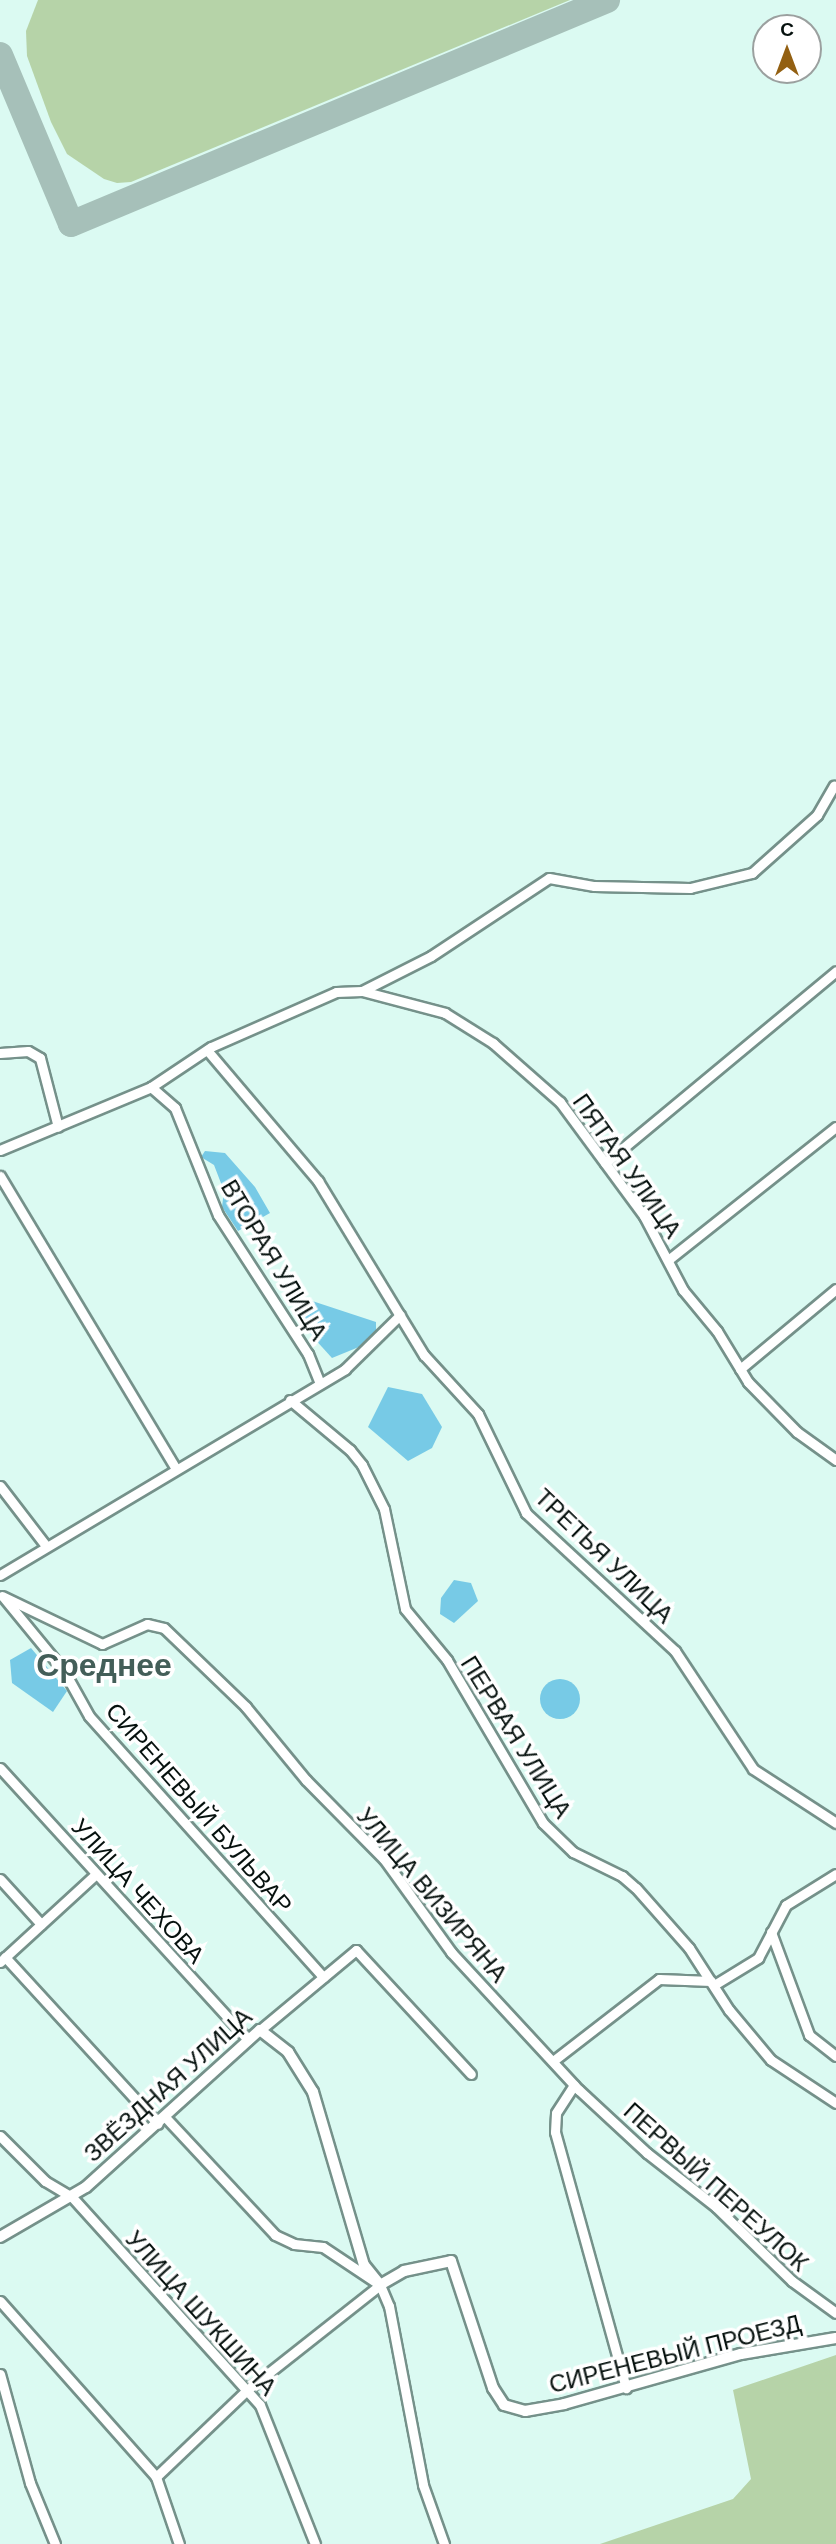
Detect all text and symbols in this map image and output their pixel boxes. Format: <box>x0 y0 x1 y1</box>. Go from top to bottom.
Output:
north arrow <box>752 14 822 84</box>
text: С <box>780 17 794 42</box>
street label: ПЯТАЯ УЛИЦА <box>567 1088 687 1244</box>
street label: ВТОРАЯ УЛИЦА <box>215 1175 333 1345</box>
street label: ТРЕТЬЯ УЛИЦА <box>529 1483 679 1629</box>
district label: Среднее <box>36 1646 172 1684</box>
street label: ПЕРВАЯ УЛИЦА <box>455 1651 577 1823</box>
street label: СИРЕНЕВЫЙ БУЛЬВАР <box>100 1697 298 1919</box>
street label: УЛИЦА ВИЗИРЯНА <box>351 1802 513 1988</box>
street label: УЛИЦА ЧЕХОВА <box>66 1813 210 1969</box>
street label: ЗВЁЗДНАЯ УЛИЦА <box>78 2002 258 2168</box>
street label: ПЕРВЫЙ ПЕРЕУЛОК <box>618 2097 814 2277</box>
street label: УЛИЦА ШУКШИНА <box>120 2225 282 2401</box>
street label: СИРЕНЕВЫЙ ПРОЕЗД <box>546 2309 804 2399</box>

